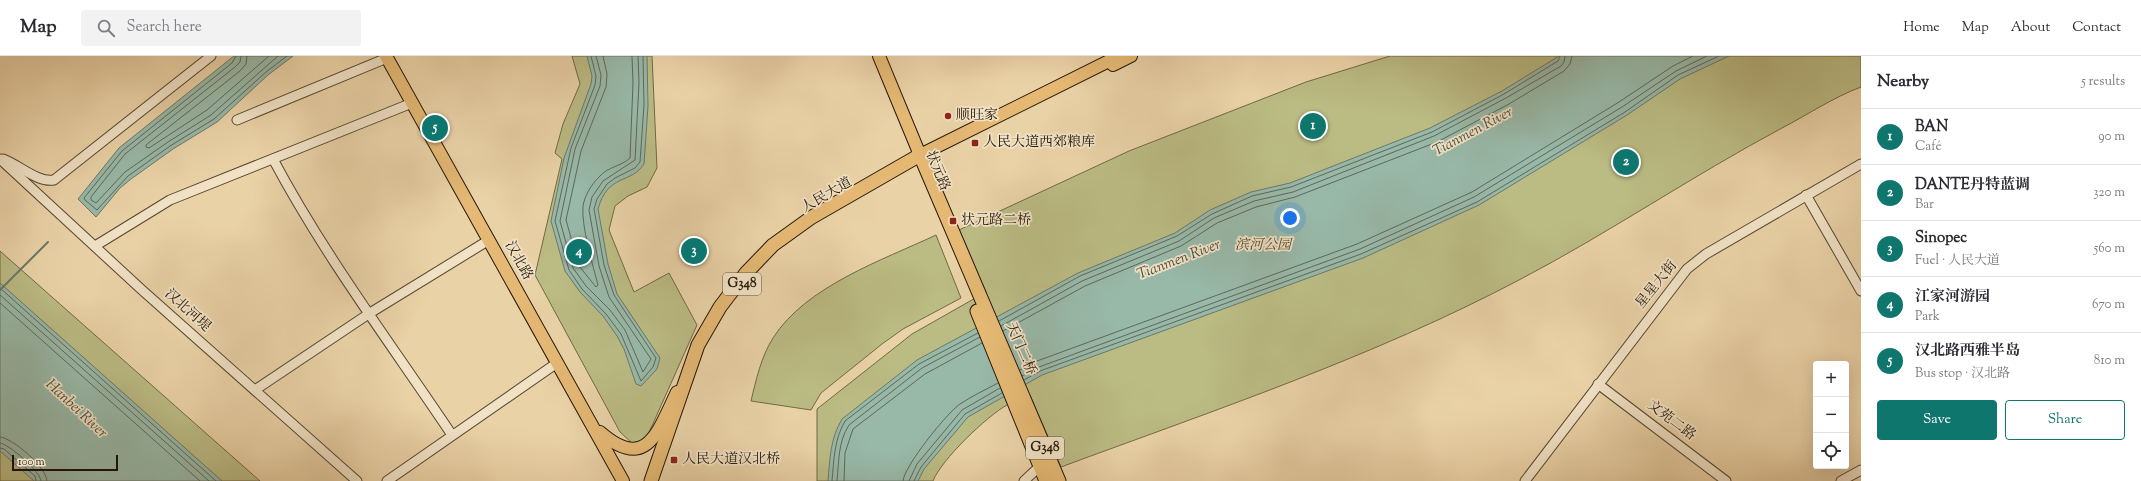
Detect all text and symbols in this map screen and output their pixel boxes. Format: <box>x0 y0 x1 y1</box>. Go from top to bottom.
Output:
search box <box>81 10 361 46</box>
text: Map <box>20 14 57 41</box>
icon: search <box>95 17 117 39</box>
text: Search here <box>127 17 202 38</box>
text: Home <box>1903 18 1940 38</box>
text: Map <box>1962 18 1989 38</box>
text: About <box>2011 18 2050 38</box>
text: Contact <box>2072 18 2121 38</box>
text: Nearby <box>1877 70 1929 94</box>
text: 5 results <box>2081 73 2125 91</box>
water label: Tianmen River <box>1429 102 1517 162</box>
place label: 顺旺家 <box>956 106 998 126</box>
marker: 顺旺家 <box>943 111 953 121</box>
pin: 1 <box>1300 111 1326 141</box>
pin: 5 <box>422 113 448 143</box>
text: BAN <box>1915 117 1948 138</box>
text: 1 <box>1888 128 1892 146</box>
text: 90 m <box>2098 128 2125 146</box>
place label: 人民大道西郊粮库 <box>983 133 1095 153</box>
marker: 人民大道西郊粮库 <box>970 138 980 148</box>
text: Café <box>1915 138 1942 156</box>
pin: 2 <box>1613 147 1639 177</box>
street label: 状元路 <box>920 148 954 194</box>
street label: 人民大道 <box>798 173 856 219</box>
text: DANTE丹特蓝调 <box>1915 175 2030 196</box>
text: 2 <box>1887 184 1893 202</box>
text: 320 m <box>2093 184 2125 202</box>
text: Bar <box>1915 196 1934 214</box>
your location <box>1280 208 1300 228</box>
place label: 状元路二桥 <box>961 211 1031 231</box>
marker: 状元路二桥 <box>948 216 958 226</box>
text: Sinopec <box>1915 228 1967 249</box>
water label: Tianmen River <box>1134 234 1224 286</box>
pin: 3 <box>681 236 707 266</box>
park label: 滨河公园 <box>1235 236 1293 256</box>
pin: 4 <box>566 237 592 267</box>
street label: 汉北路 <box>499 238 537 284</box>
text: 3 <box>1887 240 1893 258</box>
text: 560 m <box>2094 240 2125 258</box>
text: Fuel · 人民大道 <box>1915 252 2000 270</box>
street label: 星星大街 <box>1632 257 1682 313</box>
road number: G348 <box>723 273 761 295</box>
street label: 汉北河堤 <box>160 285 214 337</box>
text: 江家河游园 <box>1915 287 1990 308</box>
text: 4 <box>1887 296 1893 314</box>
text: 670 m <box>2092 296 2125 314</box>
text: Park <box>1915 308 1940 326</box>
street label: 天门二桥 <box>1000 319 1040 379</box>
text: 汉北路西雅半岛 <box>1915 341 2020 362</box>
text: 5 <box>1888 352 1892 370</box>
text: 810 m <box>2094 352 2125 370</box>
map controls <box>1813 361 1849 469</box>
button: + <box>1813 361 1849 397</box>
text: Bus stop · 汉北路 <box>1915 365 2010 383</box>
water label: Hanbei River <box>40 375 112 444</box>
street label: 文苑二路 <box>1643 396 1699 446</box>
button: − <box>1813 397 1849 433</box>
button: Save <box>1877 400 1997 440</box>
button: Share <box>2005 400 2125 440</box>
button: locate <box>1813 433 1849 469</box>
road number: G348 <box>1026 437 1064 459</box>
place label: 人民大道汉北桥 <box>682 450 780 470</box>
scale bar <box>12 453 118 472</box>
text: 100 m <box>18 454 45 470</box>
marker: 人民大道汉北桥 <box>669 455 679 465</box>

